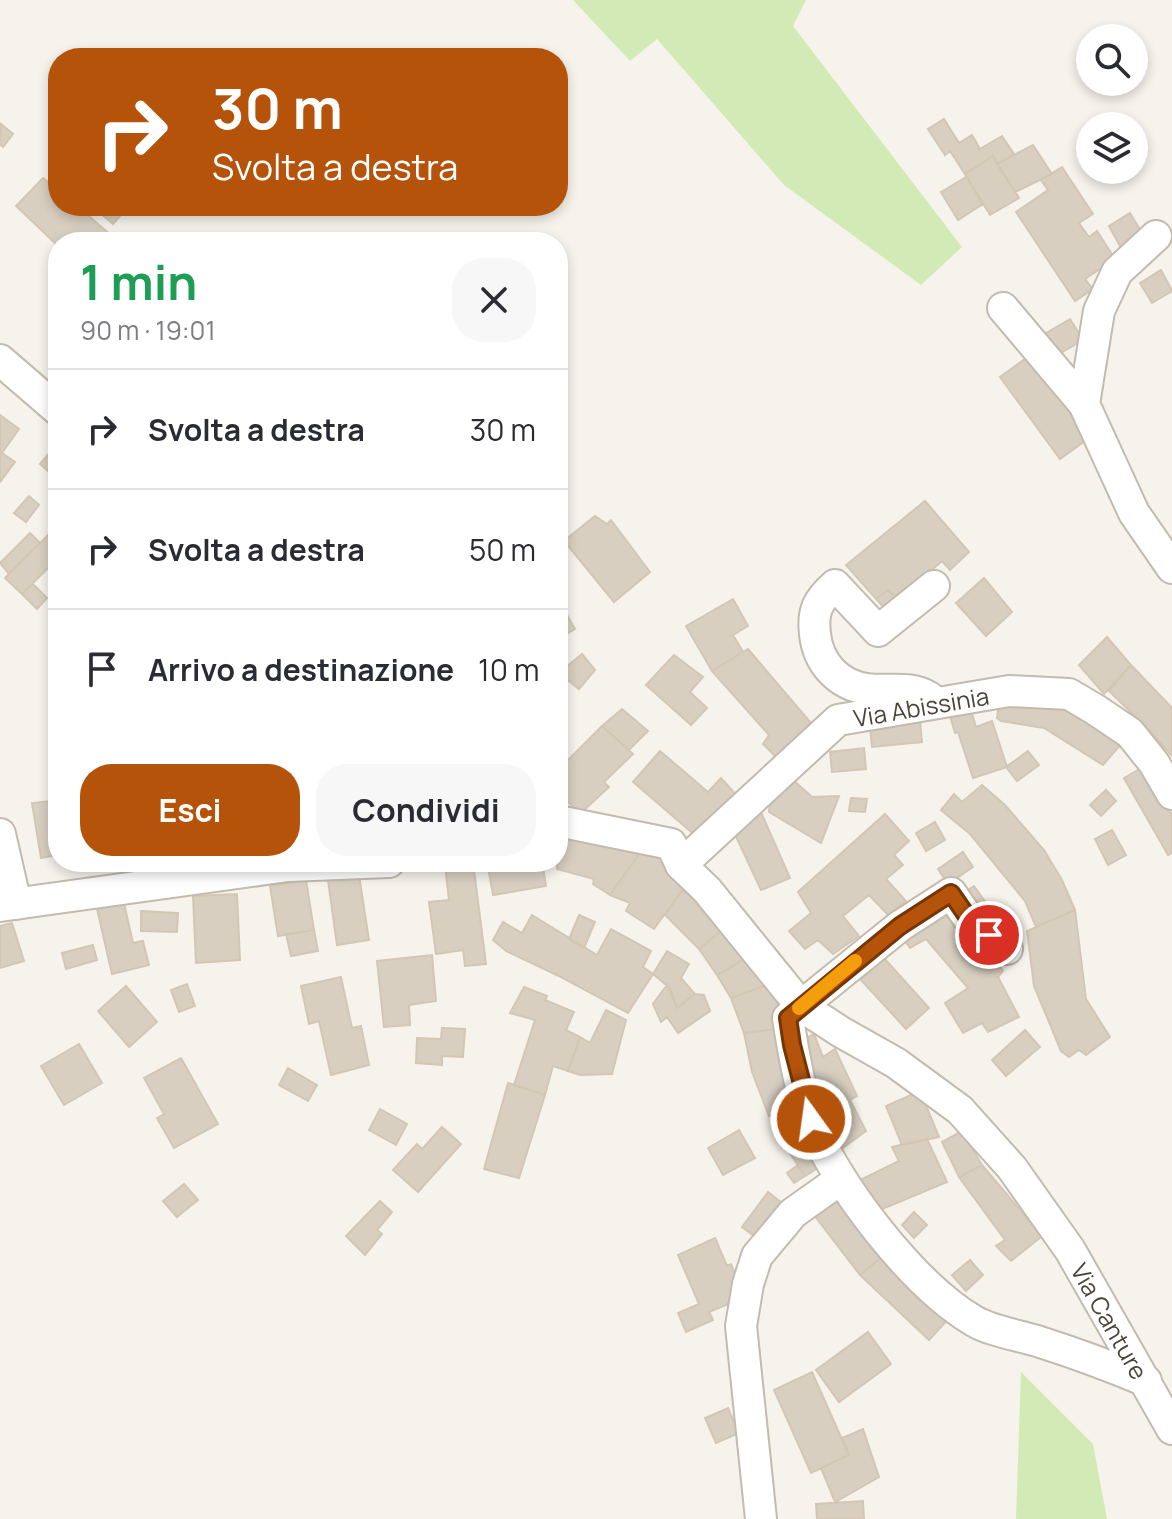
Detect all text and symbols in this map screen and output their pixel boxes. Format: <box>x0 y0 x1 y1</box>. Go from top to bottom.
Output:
map controls <box>1076 24 1148 184</box>
button: search <box>1076 24 1148 96</box>
text: 30 m <box>212 69 343 146</box>
icon: right <box>80 80 184 184</box>
button: layers <box>1076 112 1148 184</box>
text: Svolta a destra <box>212 142 458 191</box>
text: 1 min <box>80 249 197 314</box>
button: close <box>452 258 536 342</box>
text: 90 m · 19:01 <box>80 312 216 348</box>
icon: right <box>80 407 124 451</box>
text: Svolta a destra <box>148 409 365 450</box>
text: 30 m <box>470 409 536 450</box>
icon: right <box>80 527 124 571</box>
text: Svolta a destra <box>148 529 365 570</box>
text: 50 m <box>469 529 536 570</box>
icon: arrive <box>80 647 124 691</box>
text: Arrivo a destinazione <box>148 649 454 690</box>
text: 10 m <box>478 649 540 690</box>
street label: Via Abissinia <box>851 678 991 734</box>
button: Esci <box>80 764 300 856</box>
button: Condividi <box>316 764 536 856</box>
pin <box>955 901 1023 969</box>
icon: arrive <box>967 913 1011 957</box>
position arrow <box>769 1077 853 1161</box>
street label: Via Canture <box>1064 1257 1157 1385</box>

